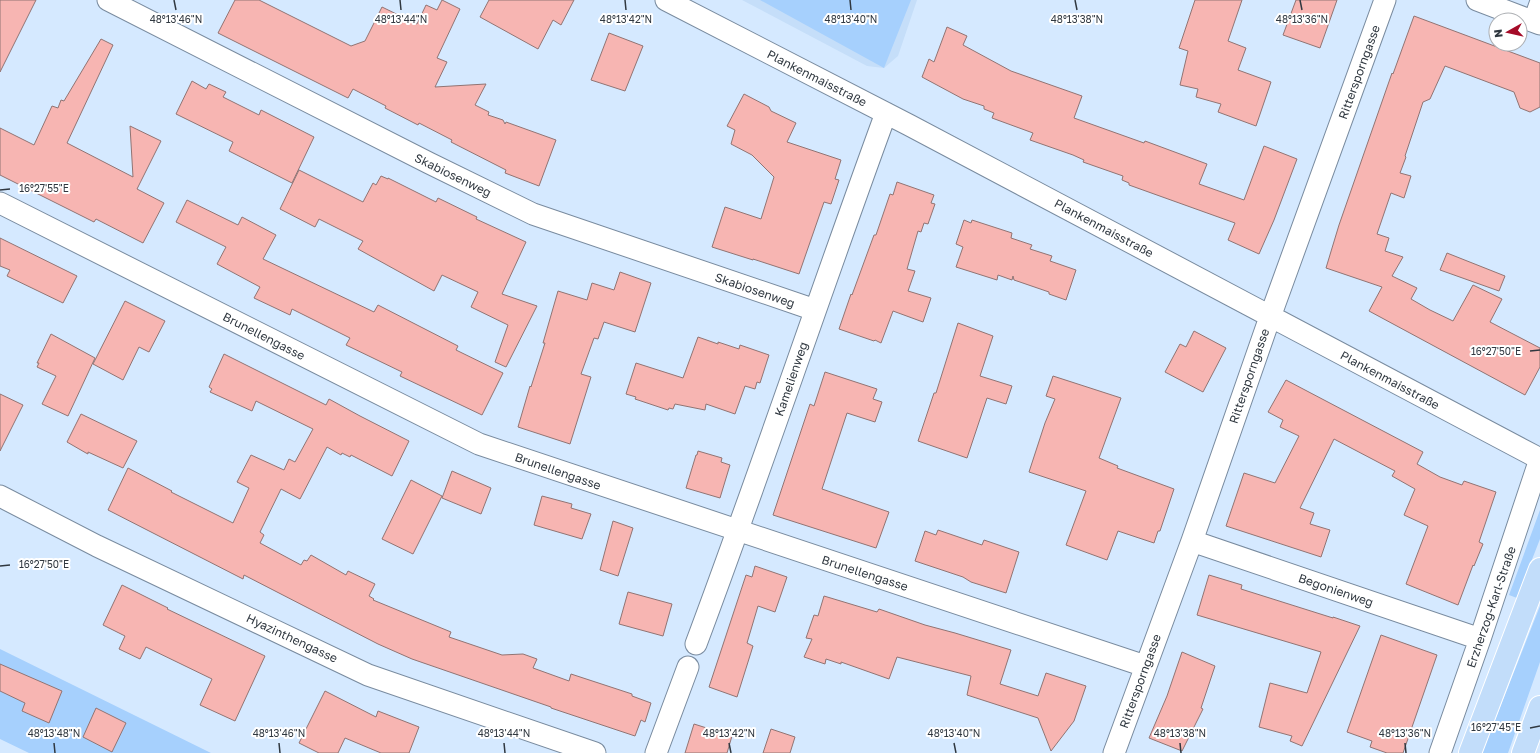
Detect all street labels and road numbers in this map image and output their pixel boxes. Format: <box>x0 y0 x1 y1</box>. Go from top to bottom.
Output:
street label: Rittersporngasse <box>1335 23 1383 121</box>
street label: Plankenmaisstraße <box>765 46 870 110</box>
street label: Skabiosenweg <box>412 150 494 200</box>
street label: Plankenmaisstraße <box>1052 196 1156 260</box>
street label: Skabiosenweg <box>713 269 797 311</box>
street label: Brunellengasse <box>220 309 308 363</box>
street label: Rittersporngasse <box>1226 327 1272 425</box>
street label: Kamelienweg <box>771 340 811 418</box>
street label: Plankenmaisstraße <box>1338 348 1442 412</box>
street label: Brunellengasse <box>513 449 603 493</box>
street label: Erzherzog-Karl-Straße <box>1463 544 1519 670</box>
street label: Brunellengasse <box>820 552 910 594</box>
street label: Begonienweg <box>1297 570 1375 610</box>
street label: Hyazinthengasse <box>244 610 340 666</box>
street label: Rittersporngasse <box>1116 632 1164 730</box>

